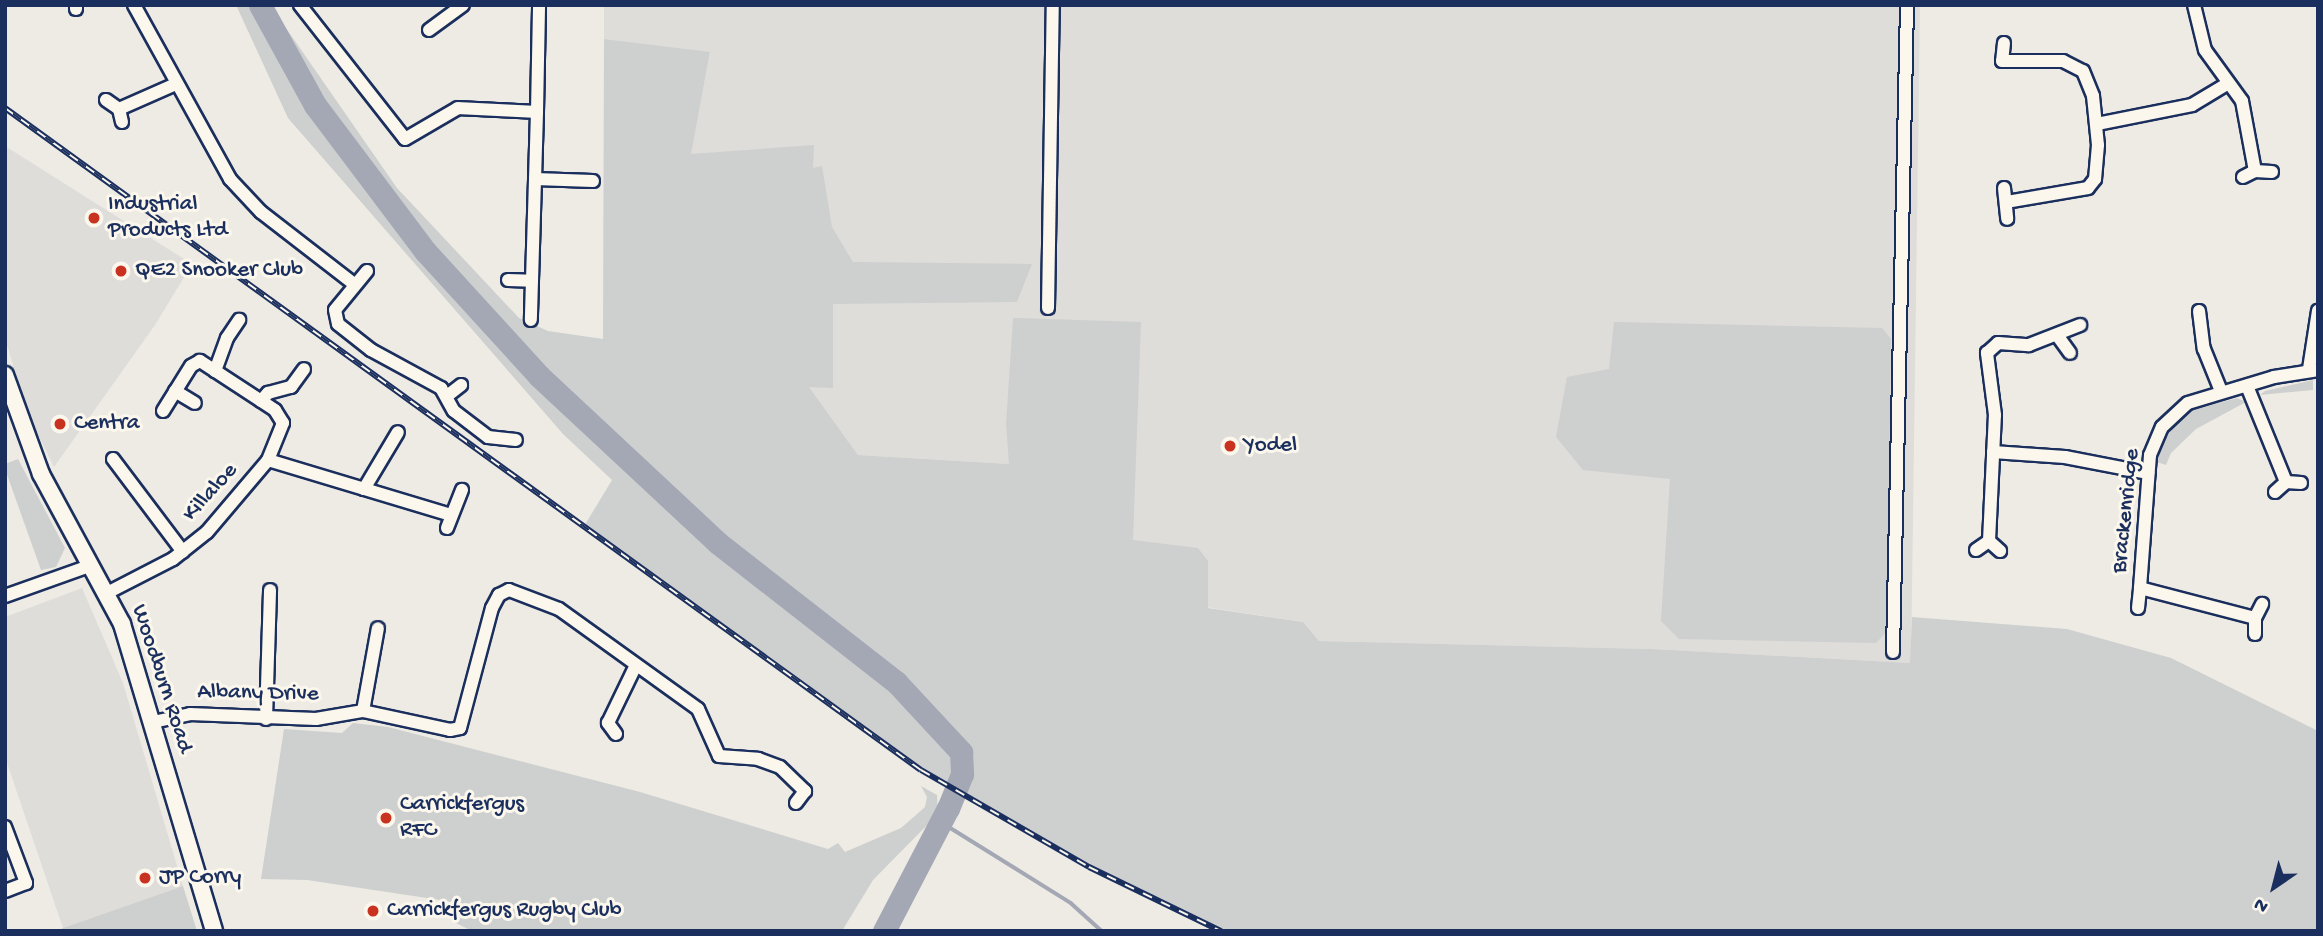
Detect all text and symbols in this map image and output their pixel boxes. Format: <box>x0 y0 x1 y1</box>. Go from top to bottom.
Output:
place label: Industrial Products Ltd <box>108 191 227 245</box>
marker: Industrial Products Ltd <box>86 210 102 226</box>
place label: QE2 Snooker Club <box>135 257 303 285</box>
marker: QE2 Snooker Club <box>113 263 129 279</box>
place label: Centra <box>74 410 140 438</box>
marker: Centra <box>52 416 68 432</box>
place label: Yodel <box>1244 432 1297 460</box>
marker: Yodel <box>1222 438 1238 454</box>
street label: Brackenridge <box>2107 447 2147 575</box>
street label: Killaloe <box>178 458 244 528</box>
street label: Woodburn Road <box>124 601 198 757</box>
street label: Albany Drive <box>197 679 319 709</box>
place label: Carrickfergus RFC <box>400 791 524 845</box>
marker: Carrickfergus RFC <box>378 810 394 826</box>
north arrow <box>2239 852 2309 922</box>
place label: JP Corry <box>159 864 241 892</box>
marker: JP Corry <box>137 870 153 886</box>
text: N <box>2250 892 2273 918</box>
place label: Carrickfergus Rugby Club <box>387 897 622 925</box>
marker: Carrickfergus Rugby Club <box>365 903 381 919</box>

